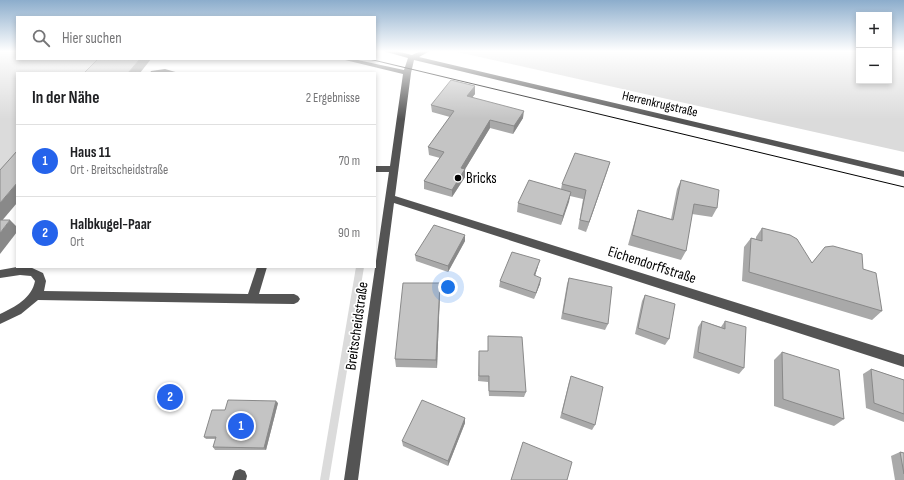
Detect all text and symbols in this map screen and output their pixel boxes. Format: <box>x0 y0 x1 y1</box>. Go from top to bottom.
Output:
map controls <box>856 12 892 84</box>
button: + <box>856 12 892 48</box>
search box <box>16 16 376 60</box>
icon: search <box>30 27 52 49</box>
text: Hier suchen <box>62 29 122 48</box>
button: − <box>856 48 892 84</box>
text: In der Nähe <box>32 88 99 108</box>
street label: Herrenkrugstraße <box>621 88 699 120</box>
text: 2 Ergebnisse <box>306 90 360 106</box>
text: Haus 11 <box>70 143 111 162</box>
text: 1 <box>42 153 48 169</box>
text: 70 m <box>339 153 360 169</box>
text: Ort · Breitscheidstraße <box>70 162 168 178</box>
place label: Bricks <box>466 169 497 188</box>
marker: Bricks <box>453 173 463 183</box>
text: Halbkugel-Paar <box>70 215 151 234</box>
text: 2 <box>42 225 48 241</box>
text: 90 m <box>338 225 360 241</box>
text: Ort <box>70 234 84 250</box>
street label: Eichendorffstraße <box>606 242 698 288</box>
your location <box>438 277 458 297</box>
street label: Breitscheidstraße <box>341 281 373 371</box>
pin: 2 <box>157 382 183 412</box>
pin: 1 <box>228 411 254 441</box>

